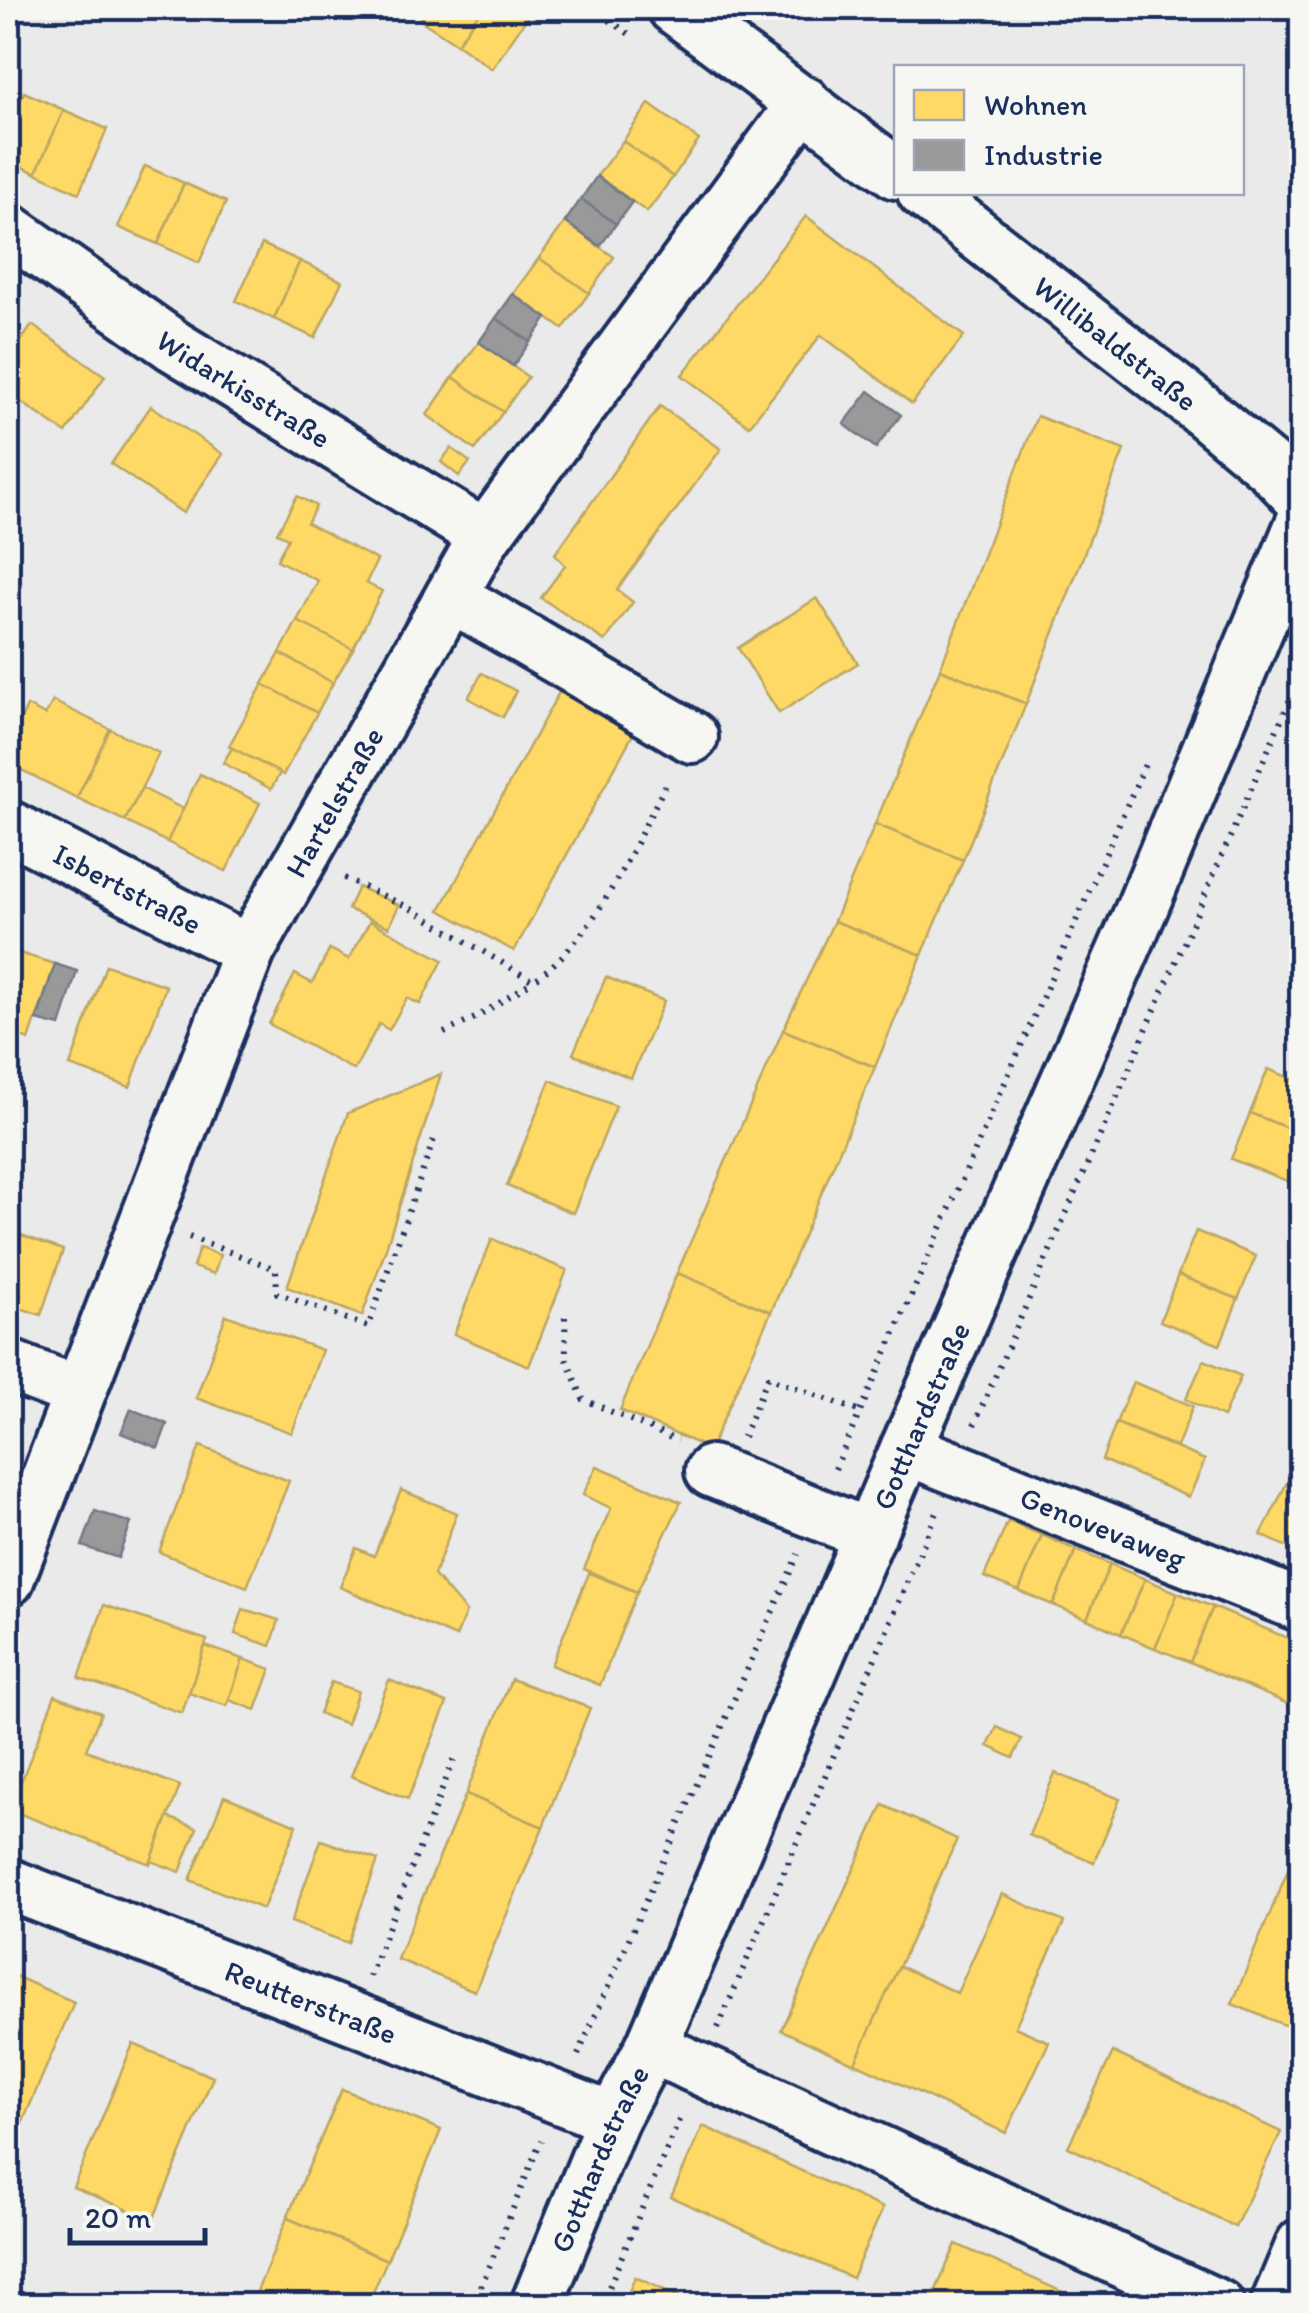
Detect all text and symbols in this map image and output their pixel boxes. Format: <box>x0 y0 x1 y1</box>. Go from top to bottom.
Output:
legend <box>894 65 1244 195</box>
text: Wohnen <box>984 86 1087 123</box>
text: Industrie <box>984 136 1103 173</box>
street label: Willibaldstraße <box>1026 267 1205 419</box>
street label: Widarkisstraße <box>150 321 338 456</box>
street label: Hartelstraße <box>276 720 391 884</box>
street label: Isbertstraße <box>47 834 208 942</box>
street label: Gotthardstraße <box>864 1316 978 1515</box>
street label: Genovevaweg <box>1015 1478 1192 1577</box>
street label: Reutterstraße <box>220 1952 402 2052</box>
street label: Gotthardstraße <box>542 2059 657 2258</box>
scale bar <box>70 2183 205 2245</box>
text: 20 m <box>85 2199 151 2236</box>

